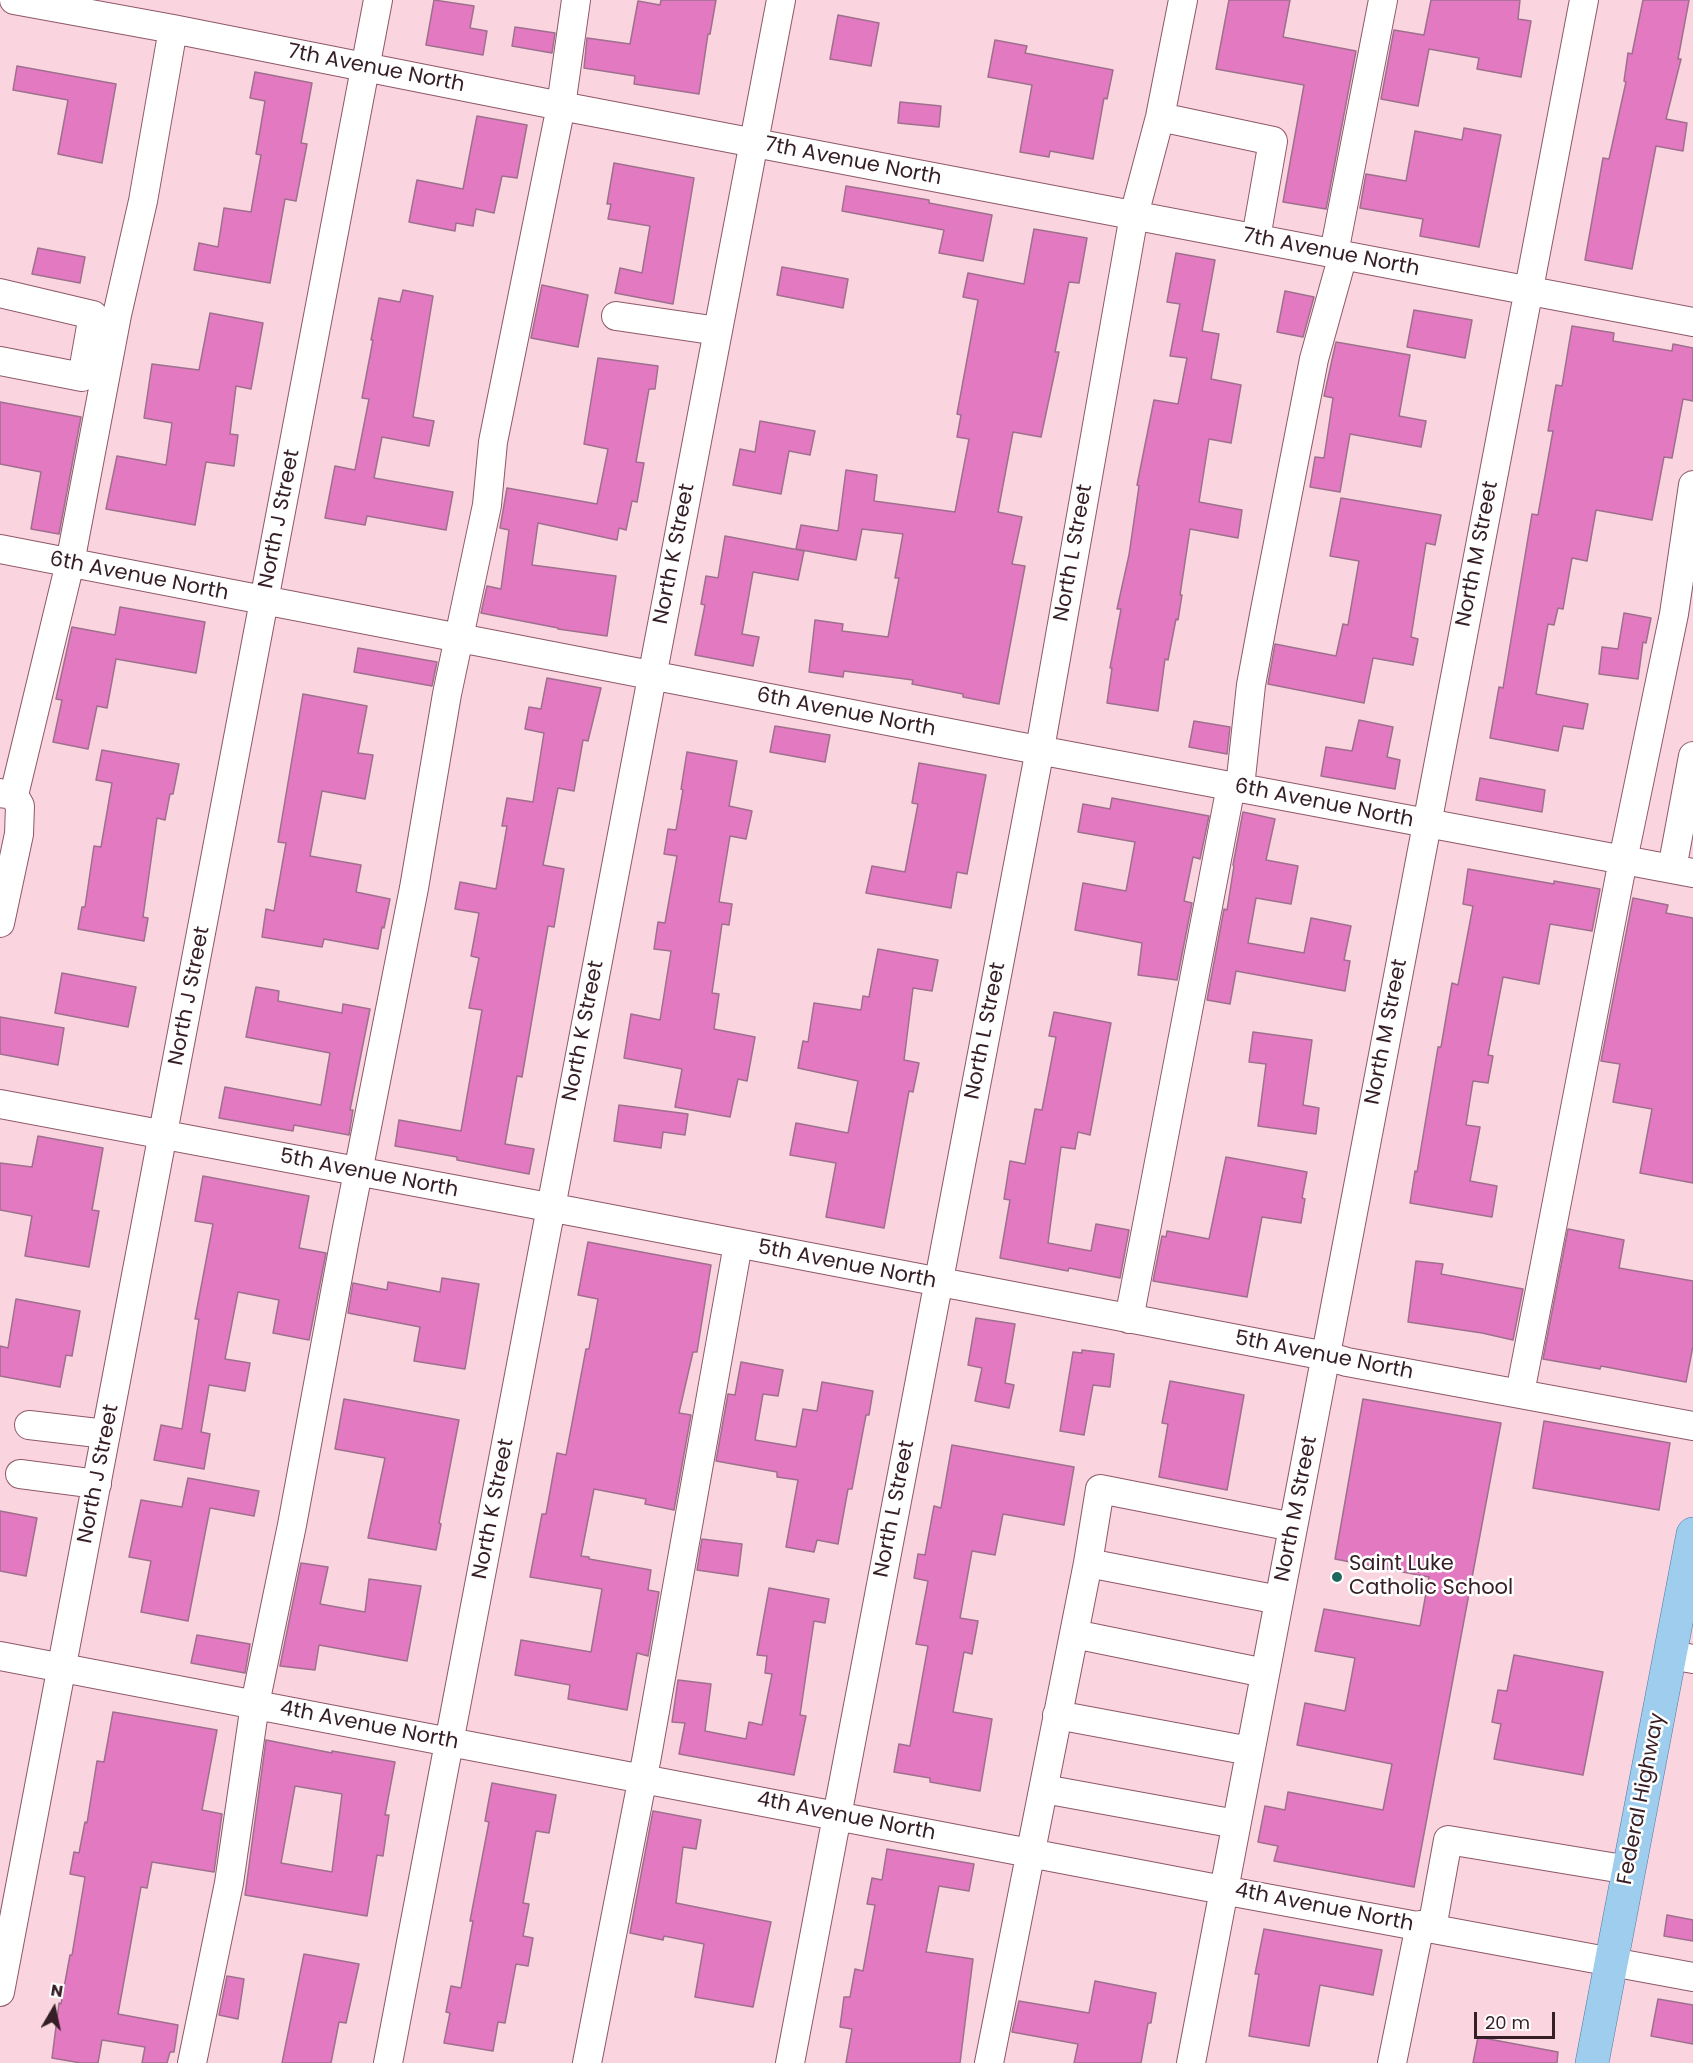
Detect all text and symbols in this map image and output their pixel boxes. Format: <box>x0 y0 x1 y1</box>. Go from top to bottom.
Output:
street label: 7th Avenue North <box>285 39 467 99</box>
street label: 7th Avenue North <box>762 132 944 192</box>
street label: 7th Avenue North <box>1240 223 1422 283</box>
street label: North J Street <box>254 447 306 591</box>
street label: North M Street <box>1452 479 1504 629</box>
street label: North K Street <box>649 482 701 626</box>
street label: North L Street <box>1050 482 1098 624</box>
street label: 6th Avenue North <box>47 547 231 607</box>
street label: 6th Avenue North <box>754 683 938 743</box>
street label: 6th Avenue North <box>1232 774 1416 834</box>
street label: North J Street <box>164 924 216 1068</box>
street label: North M Street <box>1361 957 1413 1107</box>
street label: North K Street <box>558 959 610 1103</box>
street label: North L Street <box>960 960 1012 1102</box>
street label: 5th Avenue North <box>278 1144 460 1204</box>
street label: 5th Avenue North <box>756 1235 938 1295</box>
street label: 5th Avenue North <box>1233 1326 1415 1386</box>
street label: North J Street <box>73 1402 125 1546</box>
street label: North M Street <box>1271 1434 1323 1584</box>
street label: North K Street <box>468 1437 520 1581</box>
street label: North L Street <box>869 1438 921 1580</box>
place label: Saint Luke Catholic School <box>1349 1552 1513 1602</box>
marker: Saint Luke Catholic School <box>1330 1570 1344 1584</box>
street label: 4th Avenue North <box>278 1696 460 1756</box>
street label: Federal Highway <box>1613 1711 1671 1887</box>
street label: 4th Avenue North <box>755 1787 937 1847</box>
street label: 4th Avenue North <box>1233 1878 1415 1938</box>
text: N <box>49 1978 65 2003</box>
north arrow <box>24 1979 84 2039</box>
scale bar <box>1477 2000 1558 2038</box>
text: 20 m <box>1485 2010 1530 2035</box>

